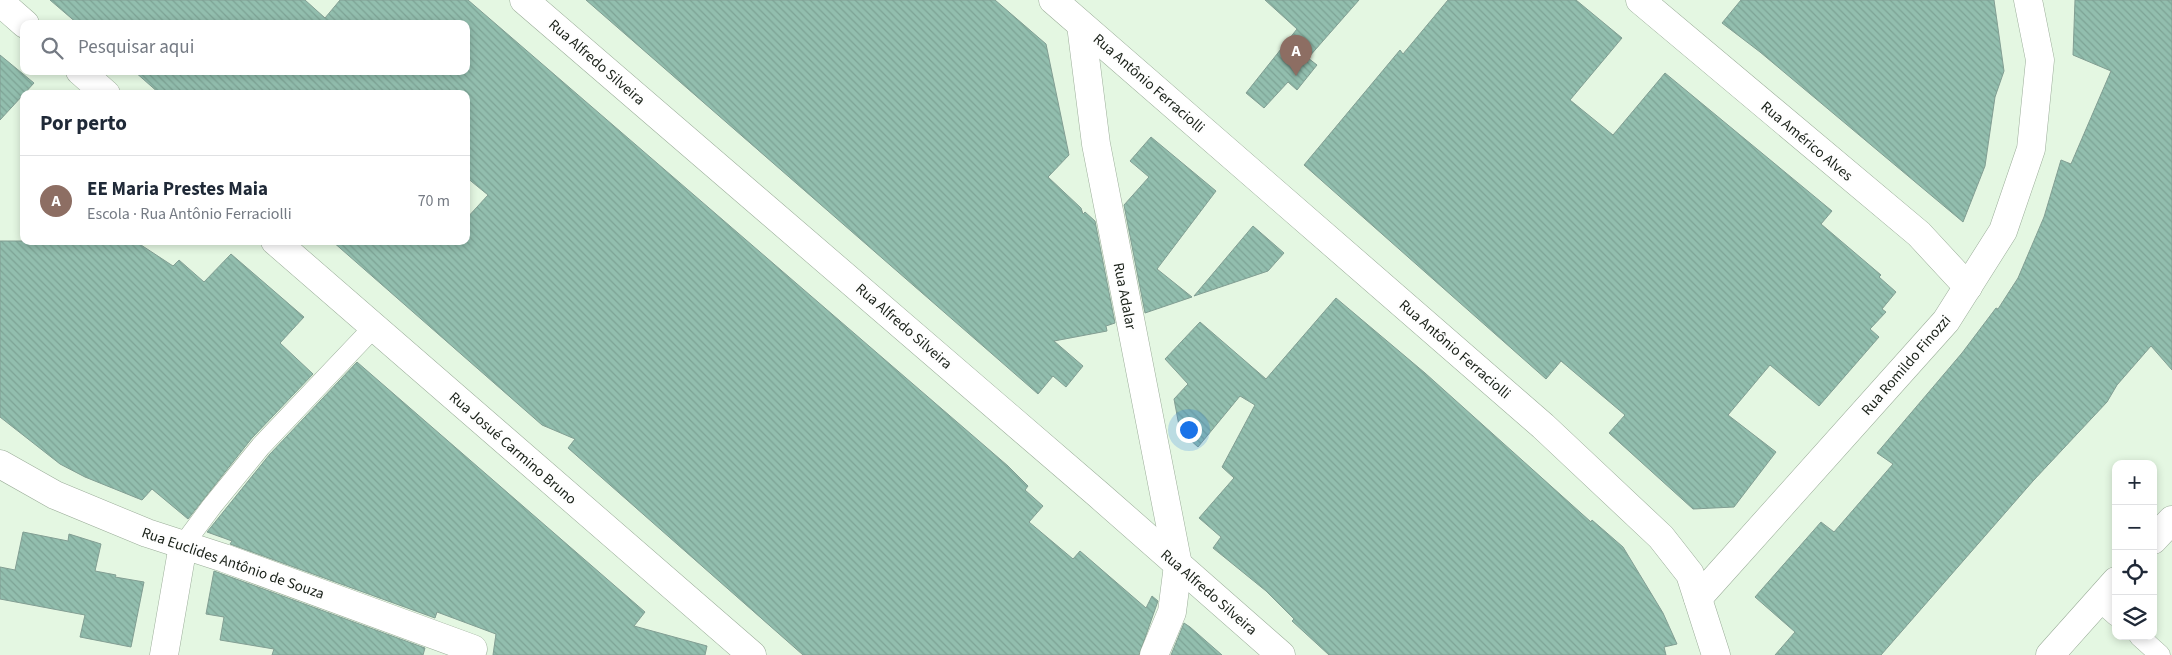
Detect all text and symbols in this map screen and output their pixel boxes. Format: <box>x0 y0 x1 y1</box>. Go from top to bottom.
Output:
street label: Rua Alfredo Silveira <box>544 15 649 110</box>
search box <box>20 20 470 75</box>
street label: Rua Antônio Ferraciolli <box>1088 29 1209 138</box>
icon: search <box>38 34 66 62</box>
text: Pesquisar aqui <box>78 34 194 61</box>
pin: A <box>1280 35 1312 76</box>
street label: Rua Américo Alves <box>1756 97 1857 186</box>
text: Por perto <box>40 108 127 138</box>
text: EE Maria Prestes Maia <box>87 176 268 203</box>
text: A <box>51 190 61 212</box>
text: 70 m <box>418 190 450 212</box>
text: Escola · Rua Antônio Ferraciolli <box>87 203 292 225</box>
street label: Rua Adalar <box>1108 261 1141 332</box>
street label: Rua Alfredo Silveira <box>851 279 956 374</box>
street label: Rua Antônio Ferraciolli <box>1394 295 1515 404</box>
street label: Rua Romildo Finozzi <box>1857 311 1956 420</box>
street label: Rua Josué Carmino Bruno <box>444 387 581 510</box>
your location <box>1176 417 1202 443</box>
map controls <box>2112 460 2157 640</box>
button: + <box>2112 460 2157 505</box>
button: − <box>2112 505 2157 550</box>
street label: Rua Euclides Antônio de Souza <box>139 522 327 605</box>
street label: Rua Alfredo Silveira <box>1156 545 1261 640</box>
button: locate <box>2112 550 2157 595</box>
button: layers <box>2112 595 2157 640</box>

